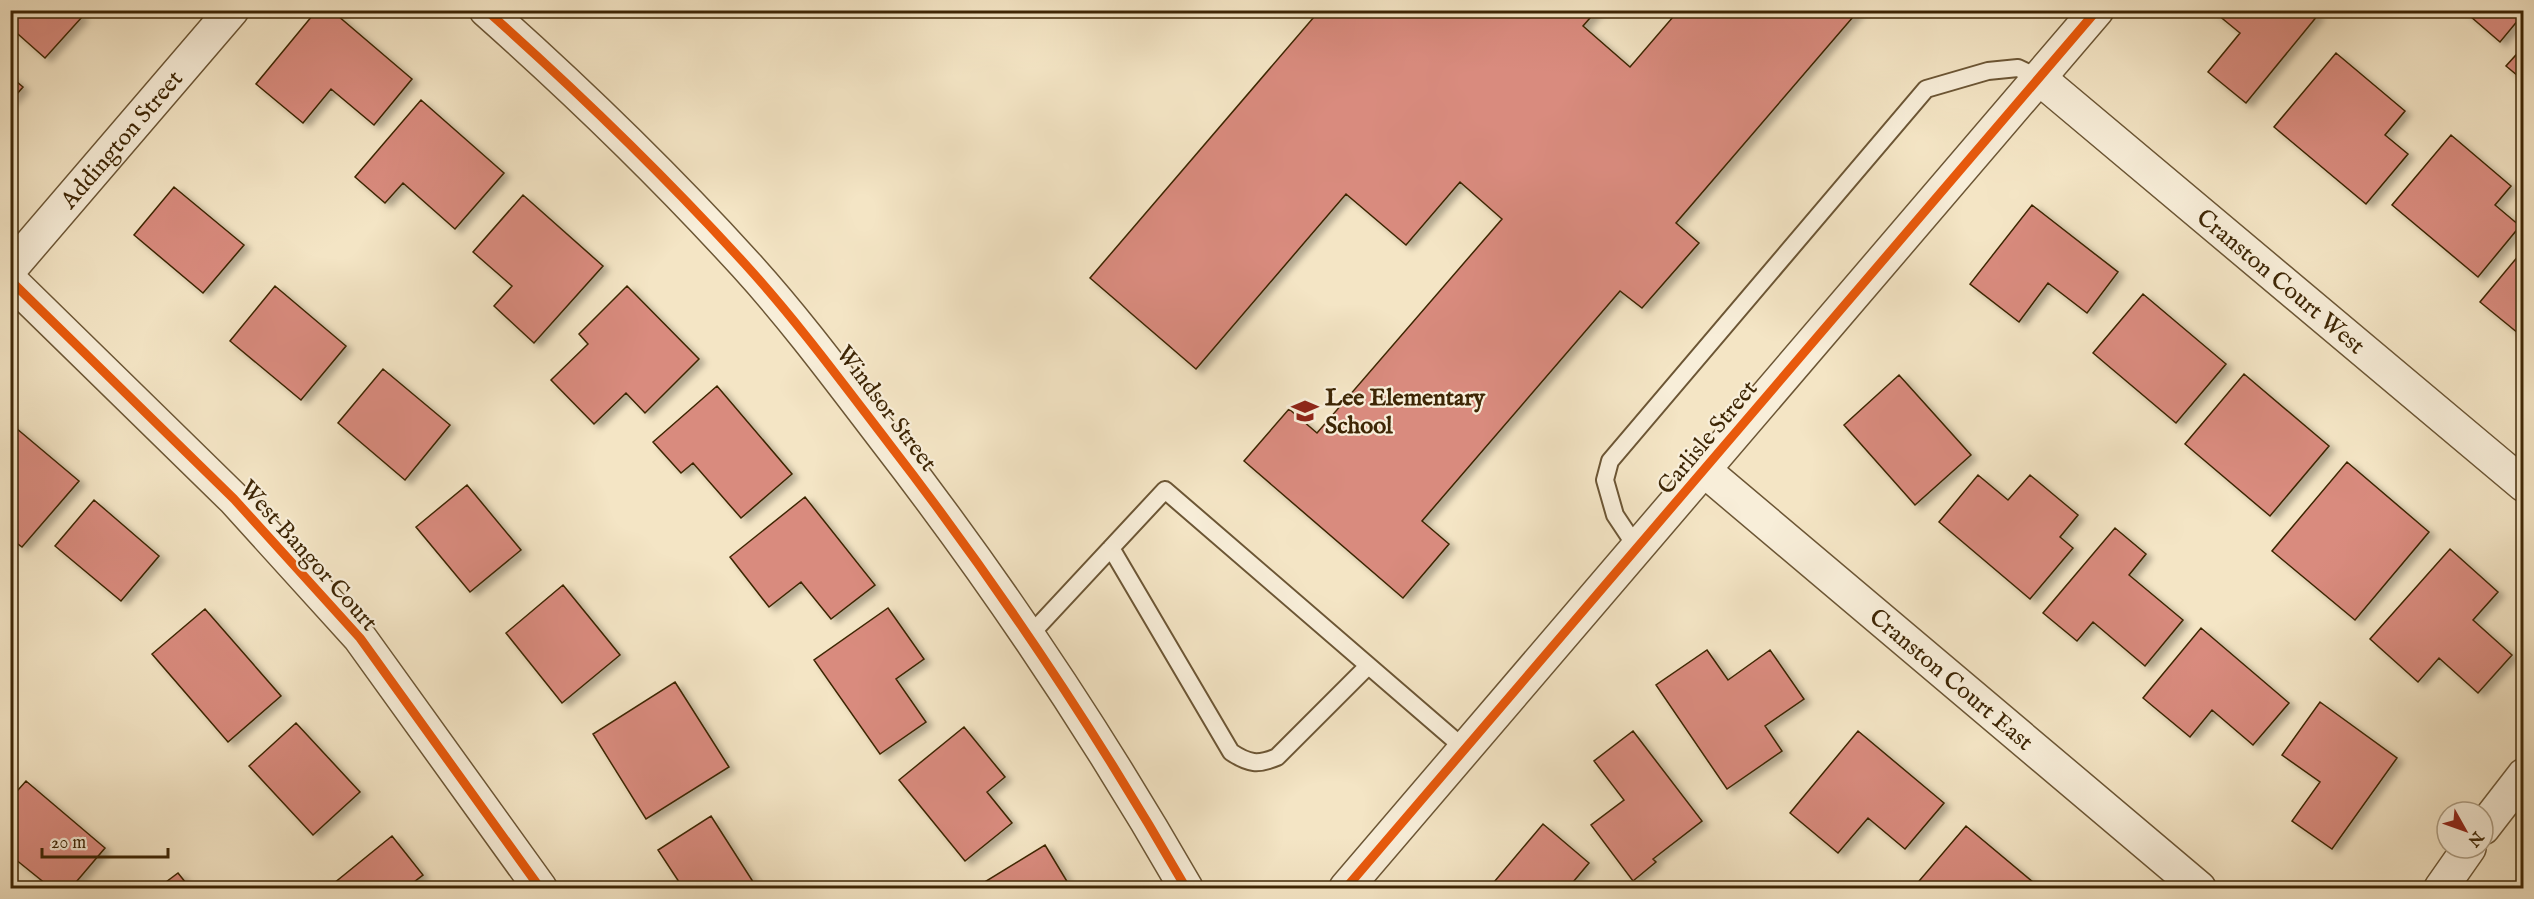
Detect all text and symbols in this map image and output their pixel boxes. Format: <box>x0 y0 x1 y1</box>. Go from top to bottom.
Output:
street label: Addington Street <box>54 64 190 217</box>
street label: Cranston Court West <box>2189 203 2371 362</box>
street label: Windsor Street <box>828 340 943 478</box>
street label: Carlisle Street <box>1651 374 1765 502</box>
place label: Lee Elementary School <box>1325 383 1486 442</box>
school or university icon: Lee Elementary School <box>1290 396 1320 426</box>
street label: West Bangor Court <box>232 474 384 638</box>
street label: Cranston Court East <box>1862 602 2039 758</box>
north arrow <box>2435 800 2495 860</box>
scale bar <box>42 821 168 859</box>
text: N <box>2463 826 2488 850</box>
text: 20 m <box>51 832 86 855</box>

